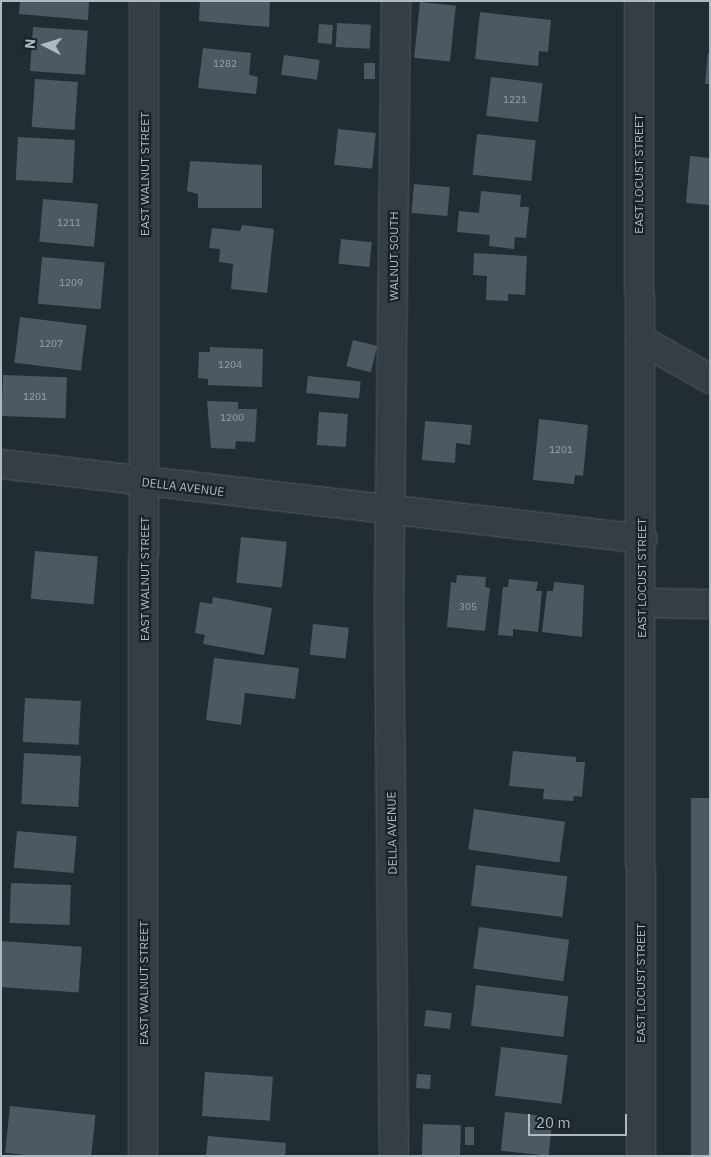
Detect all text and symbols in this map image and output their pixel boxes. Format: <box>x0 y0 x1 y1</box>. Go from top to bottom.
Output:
north arrow <box>20 20 70 70</box>
text: N <box>21 38 39 50</box>
house number: 1282 <box>213 58 237 70</box>
house number: 1221 <box>503 94 527 106</box>
street label: EAST WALNUT STREET <box>138 112 152 236</box>
street label: EAST LOCUST STREET <box>632 114 646 234</box>
street label: WALNUT SOUTH <box>387 211 401 301</box>
house number: 1211 <box>57 217 81 229</box>
house number: 1209 <box>59 277 83 289</box>
house number: 1207 <box>39 338 63 350</box>
house number: 1204 <box>218 359 242 371</box>
house number: 1201 <box>23 391 47 403</box>
house number: 1200 <box>220 412 244 424</box>
house number: 1201 <box>549 444 573 456</box>
street label: DELLA AVENUE <box>141 475 225 499</box>
street label: EAST WALNUT STREET <box>138 517 152 641</box>
street label: EAST LOCUST STREET <box>635 518 649 638</box>
house number: 305 <box>459 601 477 613</box>
street label: DELLA AVENUE <box>384 791 400 875</box>
street label: EAST WALNUT STREET <box>137 921 151 1045</box>
street label: EAST LOCUST STREET <box>634 923 648 1043</box>
scale bar <box>531 1104 630 1136</box>
text: 20 m <box>536 1113 571 1132</box>

